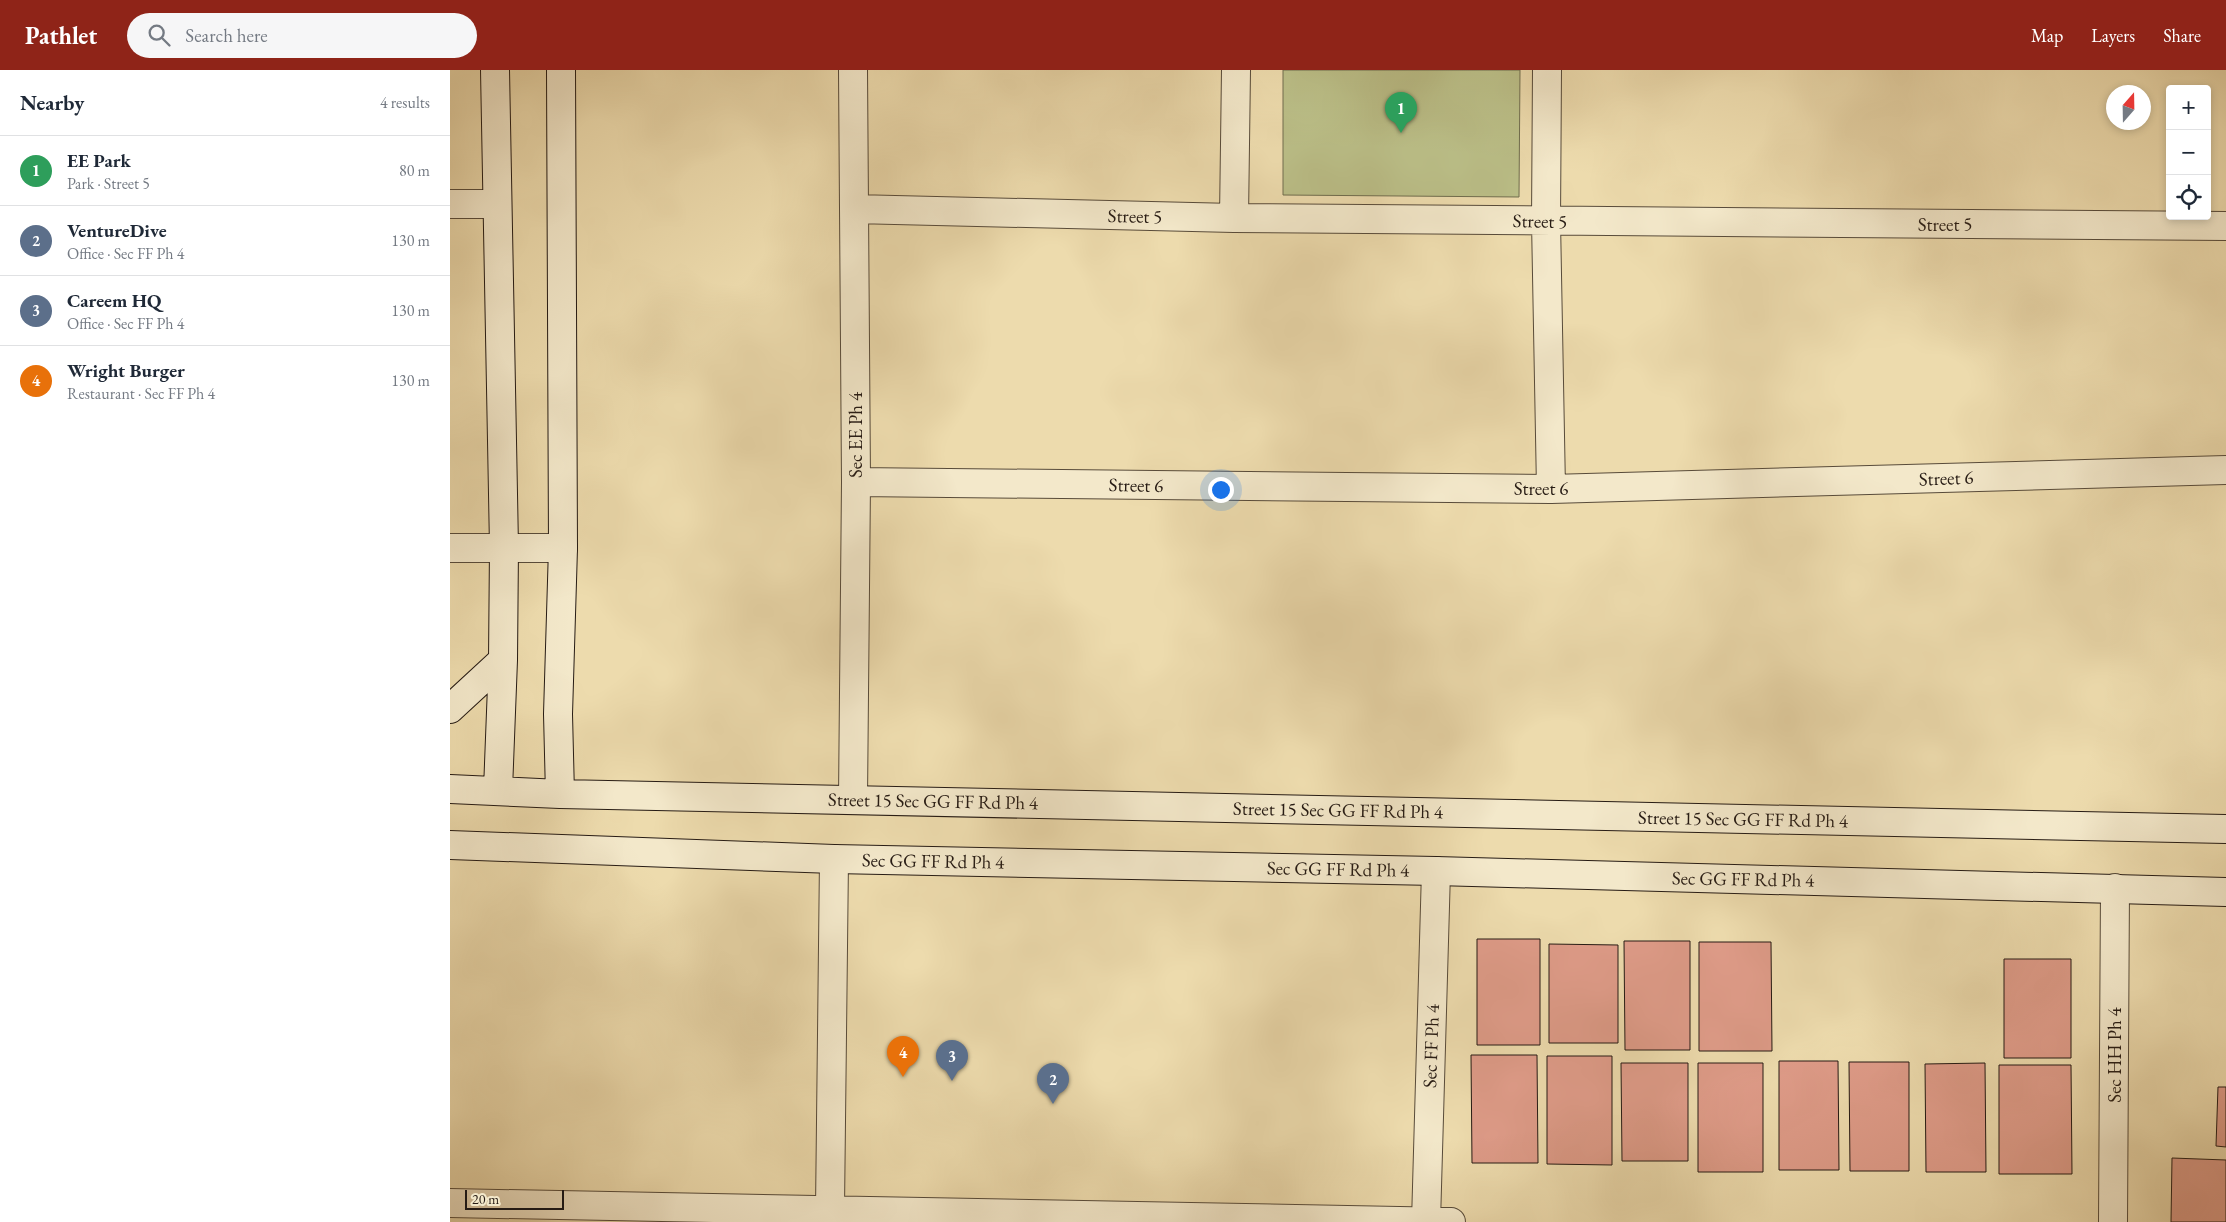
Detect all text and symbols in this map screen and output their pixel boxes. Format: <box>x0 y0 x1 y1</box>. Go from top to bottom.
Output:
search box <box>127 13 477 58</box>
text: Pathlet <box>25 20 97 51</box>
icon: search <box>145 21 173 49</box>
text: Search here <box>185 23 268 48</box>
text: Map <box>2031 24 2063 47</box>
text: Layers <box>2091 24 2135 47</box>
text: Share <box>2163 24 2201 47</box>
north arrow <box>2106 85 2151 130</box>
map controls <box>2166 85 2211 220</box>
button: + <box>2166 85 2211 130</box>
text: Nearby <box>20 89 84 116</box>
text: 4 results <box>380 92 430 113</box>
pin: 1 <box>1385 92 1417 133</box>
button: − <box>2166 130 2211 175</box>
text: EE Park <box>67 148 131 173</box>
text: 1 <box>32 160 40 181</box>
text: 80 m <box>399 160 430 181</box>
text: Park · Street 5 <box>67 173 150 194</box>
button: locate <box>2166 175 2211 220</box>
street label: Street 5 <box>1107 203 1163 229</box>
street label: Street 5 <box>1512 208 1568 234</box>
street label: Street 5 <box>1918 212 1972 237</box>
text: VentureDive <box>67 218 167 243</box>
text: 2 <box>32 230 40 251</box>
text: 130 m <box>391 230 430 251</box>
text: Office · Sec FF Ph 4 <box>67 243 184 264</box>
text: Careem HQ <box>67 288 162 313</box>
text: 3 <box>32 300 40 321</box>
text: 130 m <box>391 300 430 321</box>
text: Office · Sec FF Ph 4 <box>67 313 184 334</box>
text: Wright Burger <box>67 358 185 383</box>
text: 4 <box>32 370 40 391</box>
text: 130 m <box>391 370 430 391</box>
text: Restaurant · Sec FF Ph 4 <box>67 383 215 404</box>
street label: Sec EE Ph 4 <box>843 391 868 478</box>
street label: Street 6 <box>1918 465 1974 491</box>
street label: Street 6 <box>1108 472 1164 498</box>
street label: Street 6 <box>1514 476 1568 501</box>
your location <box>1208 477 1234 503</box>
street label: Street 15 Sec GG FF Rd Ph 4 <box>828 787 1039 815</box>
street label: Street 15 Sec GG FF Rd Ph 4 <box>1233 796 1444 824</box>
street label: Street 15 Sec GG FF Rd Ph 4 <box>1638 805 1849 833</box>
street label: Sec GG FF Rd Ph 4 <box>862 847 1005 875</box>
street label: Sec GG FF Rd Ph 4 <box>1267 855 1410 883</box>
street label: Sec GG FF Rd Ph 4 <box>1672 865 1815 893</box>
street label: Sec FF Ph 4 <box>1417 1003 1445 1088</box>
street label: Sec HH Ph 4 <box>2102 1006 2127 1103</box>
pin: 4 <box>887 1036 919 1077</box>
pin: 3 <box>936 1040 968 1081</box>
pin: 2 <box>1037 1063 1069 1104</box>
scale bar <box>465 1187 564 1210</box>
text: 20 m <box>472 1190 499 1208</box>

